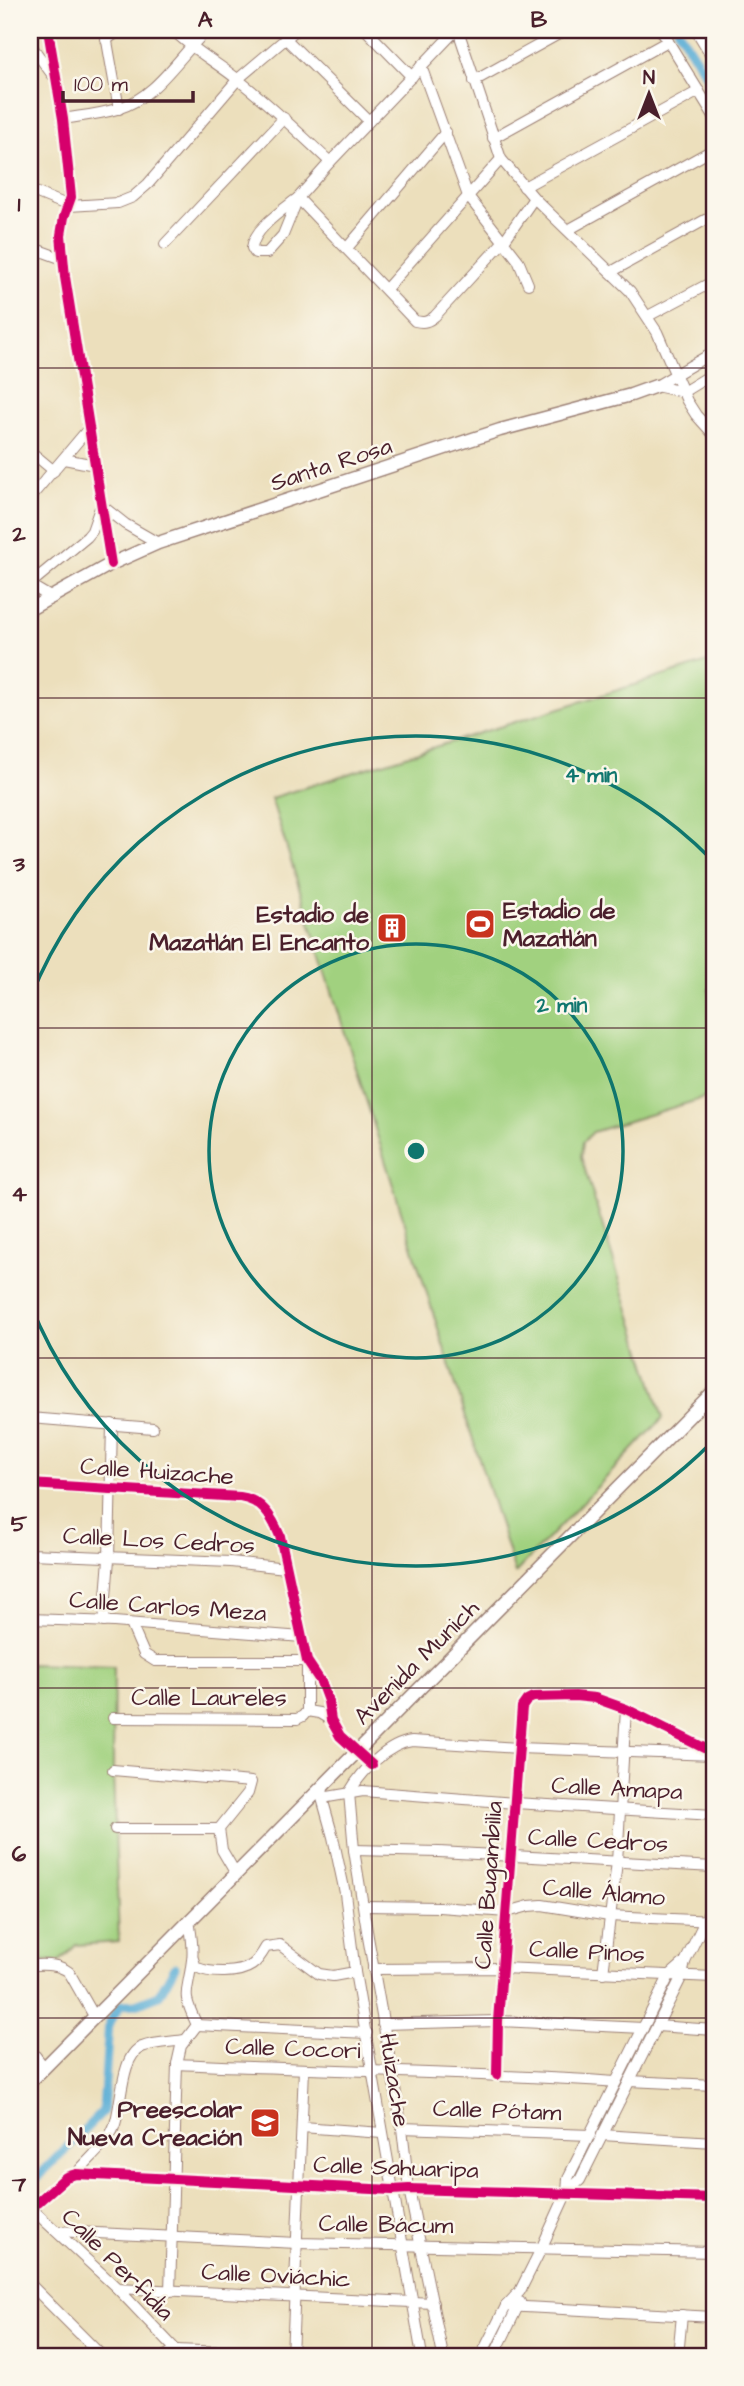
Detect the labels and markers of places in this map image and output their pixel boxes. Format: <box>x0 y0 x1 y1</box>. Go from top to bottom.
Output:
place label: Estadio de Mazatlán <box>503 894 616 956</box>
place label: Estadio de Mazatlán El Encanto <box>149 898 370 960</box>
sports icon: Estadio de Mazatlán <box>463 907 497 941</box>
building icon: Estadio de Mazatlán El Encanto <box>375 911 409 945</box>
centre of rings <box>404 1139 428 1163</box>
place label: Preescolar Nueva Creación <box>68 2093 243 2155</box>
school or university icon: Preescolar Nueva Creación <box>248 2106 282 2140</box>

